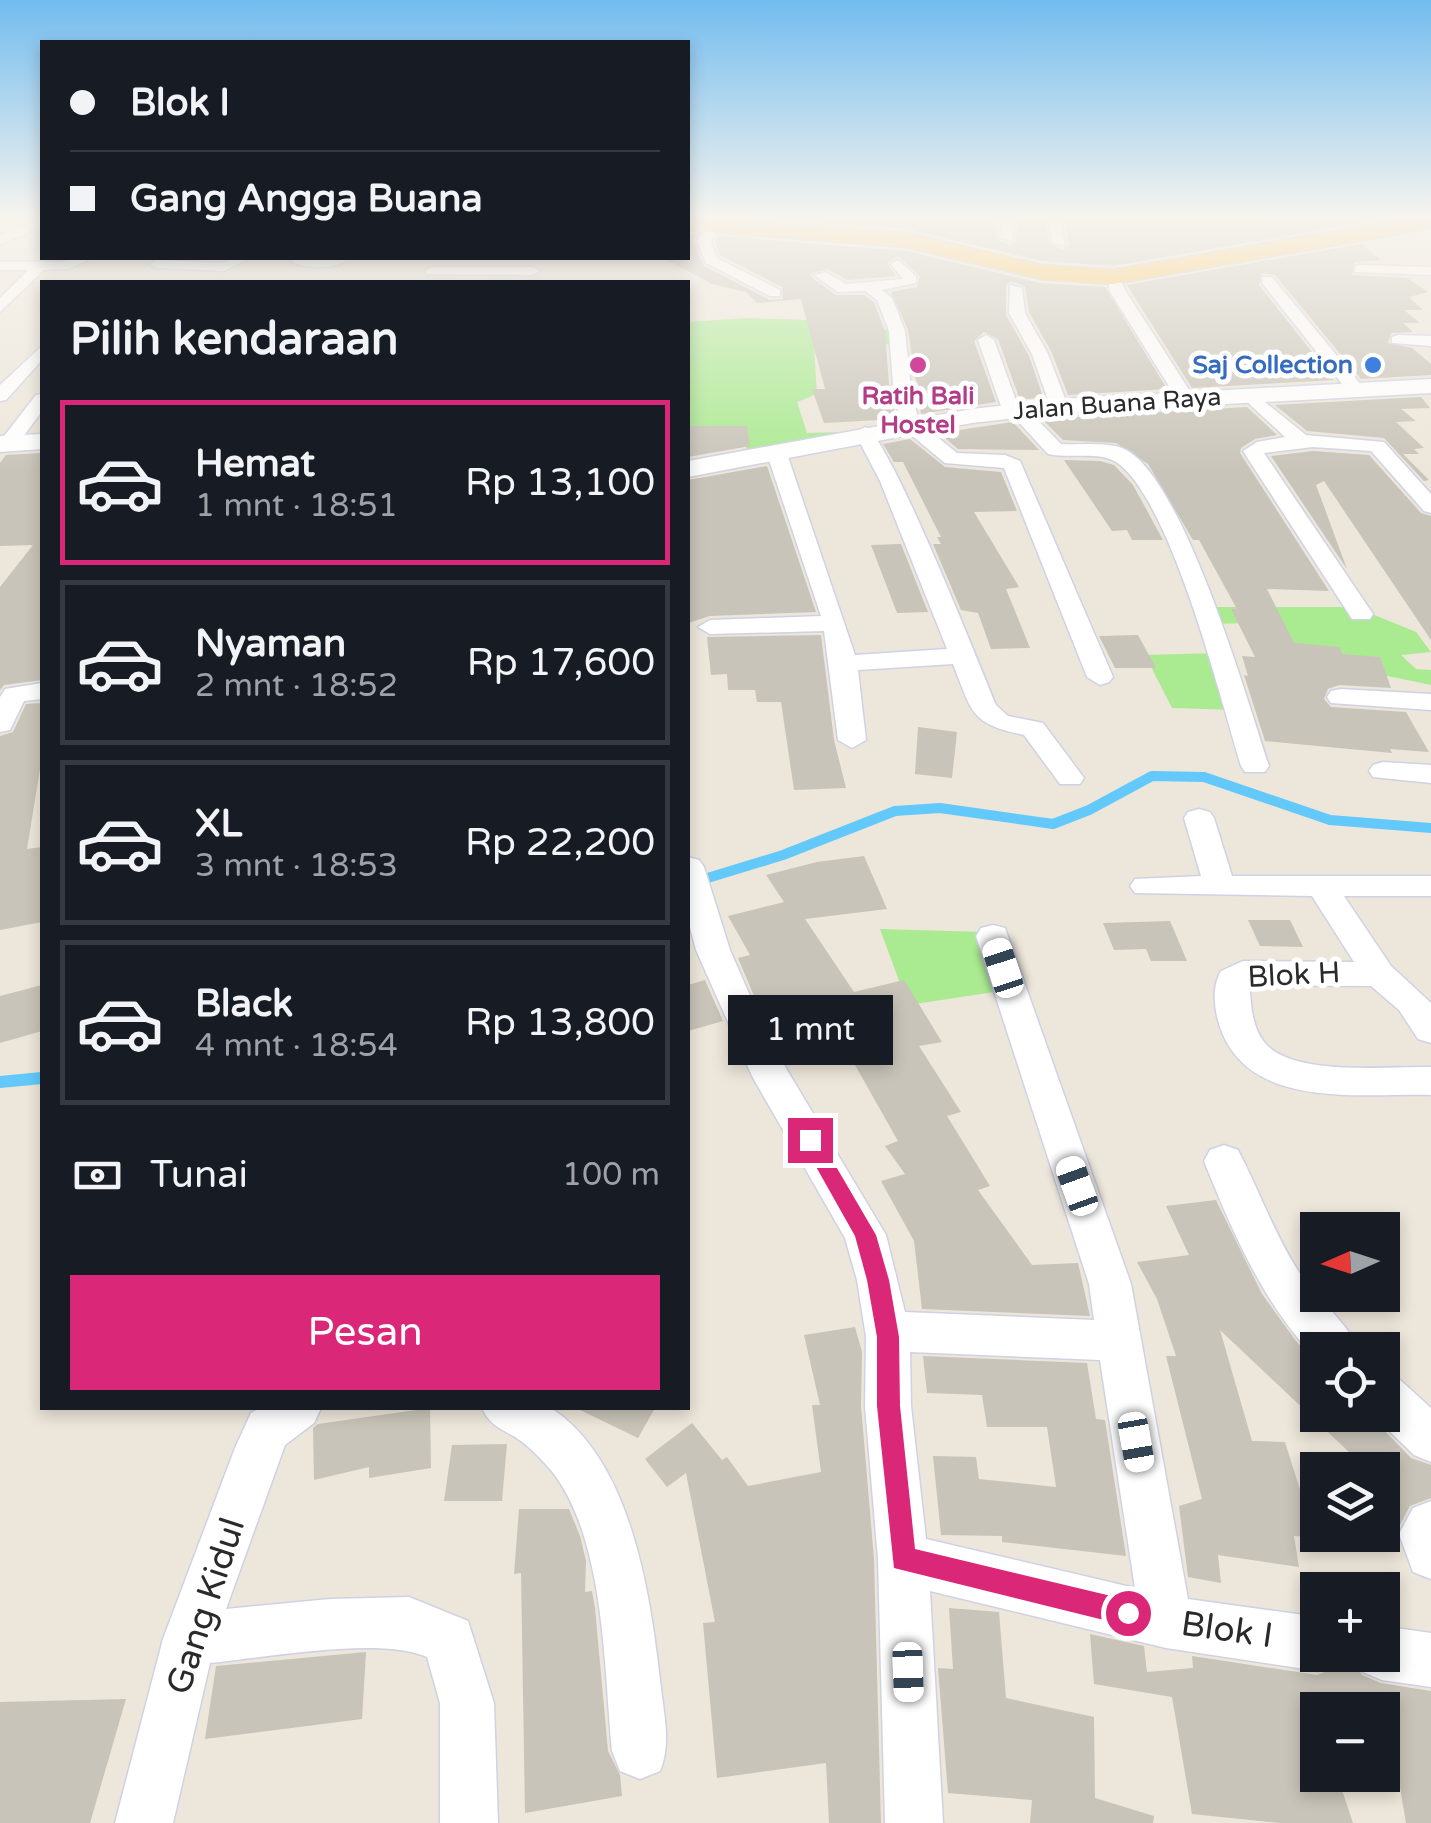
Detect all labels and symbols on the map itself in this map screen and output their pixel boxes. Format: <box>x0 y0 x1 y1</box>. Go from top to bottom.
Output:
place label: Saj Collection <box>1192 350 1353 380</box>
marker: Ratih Bali Hostel <box>907 354 929 376</box>
marker: Saj Collection <box>1362 354 1384 376</box>
place label: Ratih Bali Hostel <box>862 381 974 440</box>
street label: Jalan Buana Raya <box>1012 382 1222 426</box>
car <box>979 935 1027 1001</box>
street label: Blok H <box>1247 954 1341 996</box>
callout: 1 mnt <box>728 995 892 1065</box>
route end <box>788 1118 833 1163</box>
car <box>1053 1153 1101 1219</box>
north arrow <box>1300 1212 1400 1312</box>
car <box>1116 1410 1156 1474</box>
street label: Gang Kidul <box>158 1513 254 1699</box>
route start <box>1106 1591 1151 1636</box>
street label: Blok I <box>1178 1603 1276 1657</box>
car <box>892 1641 924 1703</box>

